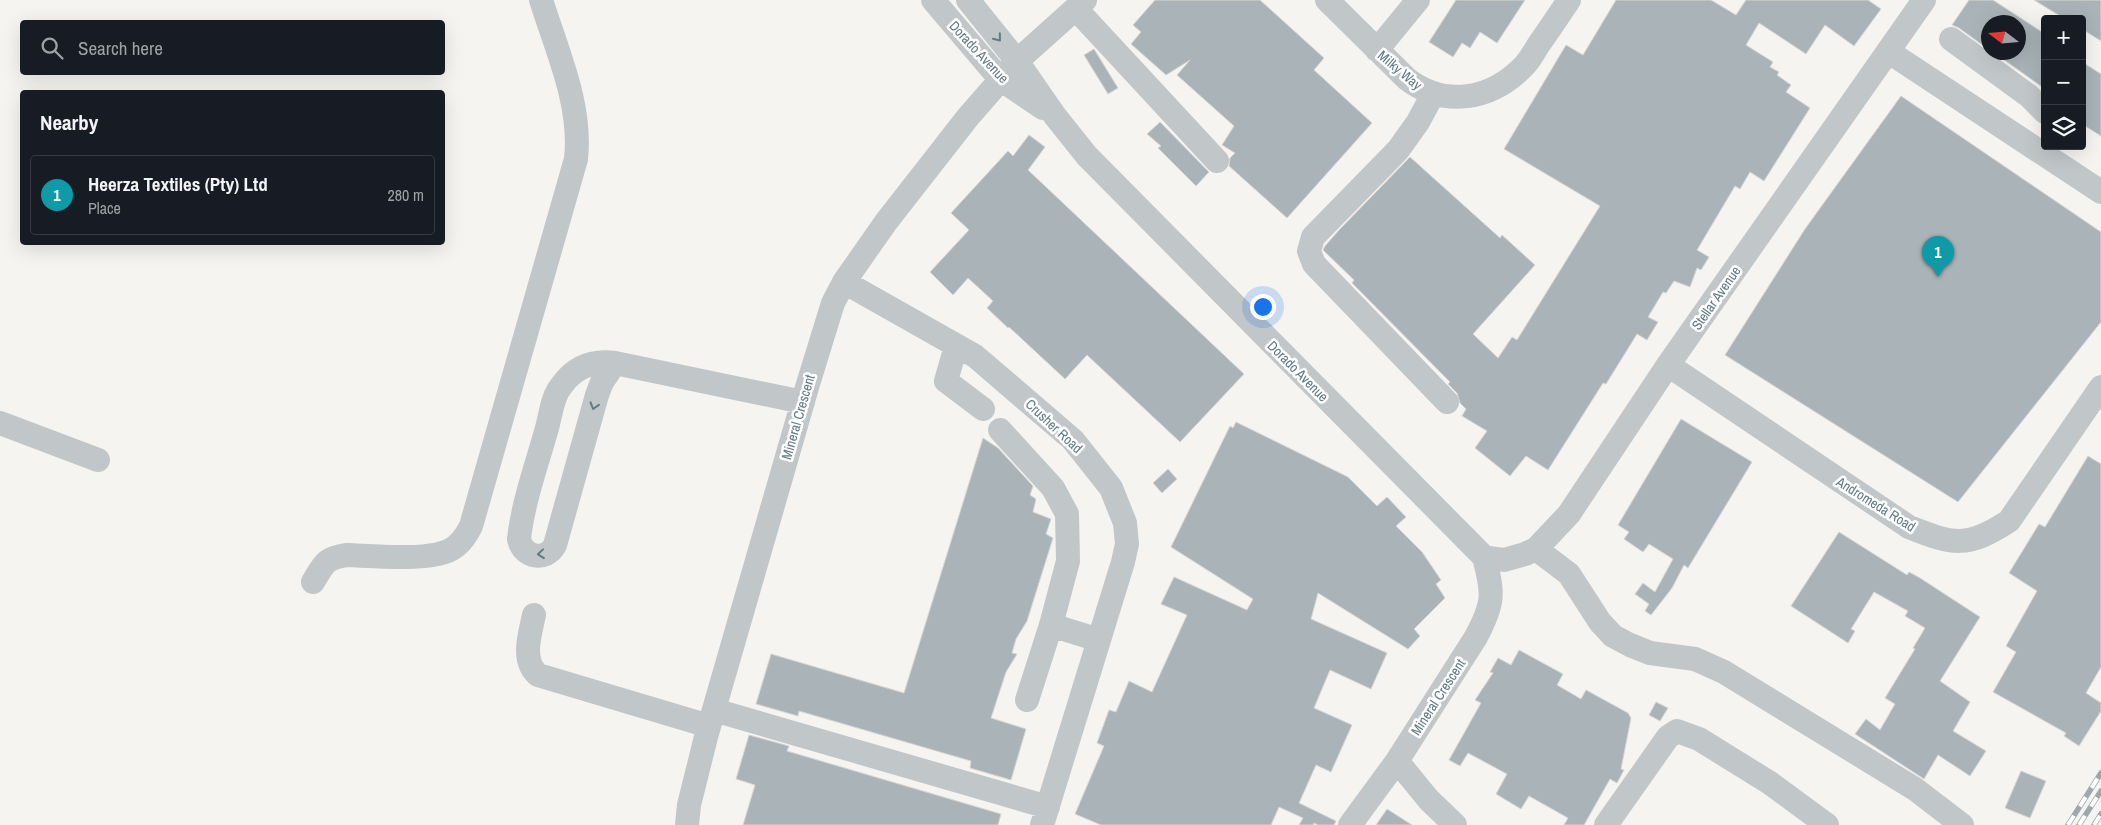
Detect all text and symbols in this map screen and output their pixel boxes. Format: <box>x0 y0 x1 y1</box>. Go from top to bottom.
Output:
north arrow <box>1981 15 2026 60</box>
map controls <box>2041 15 2086 150</box>
button: + <box>2041 15 2086 60</box>
street label: Dorado Avenue <box>945 17 1013 87</box>
search box <box>20 20 445 75</box>
one-way arrow <box>993 32 1001 41</box>
icon: search <box>38 34 66 62</box>
text: Search here <box>78 35 163 61</box>
street label: Milky Way <box>1374 46 1426 94</box>
button: − <box>2041 60 2086 105</box>
button: layers <box>2041 105 2086 150</box>
text: Nearby <box>40 108 98 137</box>
text: Heerza Textiles (Pty) Ltd <box>88 171 268 197</box>
text: 1 <box>53 184 61 206</box>
text: 280 m <box>388 184 424 206</box>
text: Place <box>88 197 121 219</box>
pin: 1 <box>1922 236 1954 277</box>
street label: Stellar Avenue <box>1687 263 1745 333</box>
your location <box>1250 294 1276 320</box>
street label: Dorado Avenue <box>1264 337 1332 405</box>
street label: Mineral Crescent <box>777 373 819 461</box>
street label: Crusher Road <box>1022 395 1086 457</box>
one-way arrow <box>589 402 599 410</box>
street label: Andromeda Road <box>1832 472 1919 535</box>
one-way arrow <box>537 548 545 559</box>
street label: Mineral Crescent <box>1407 655 1469 739</box>

